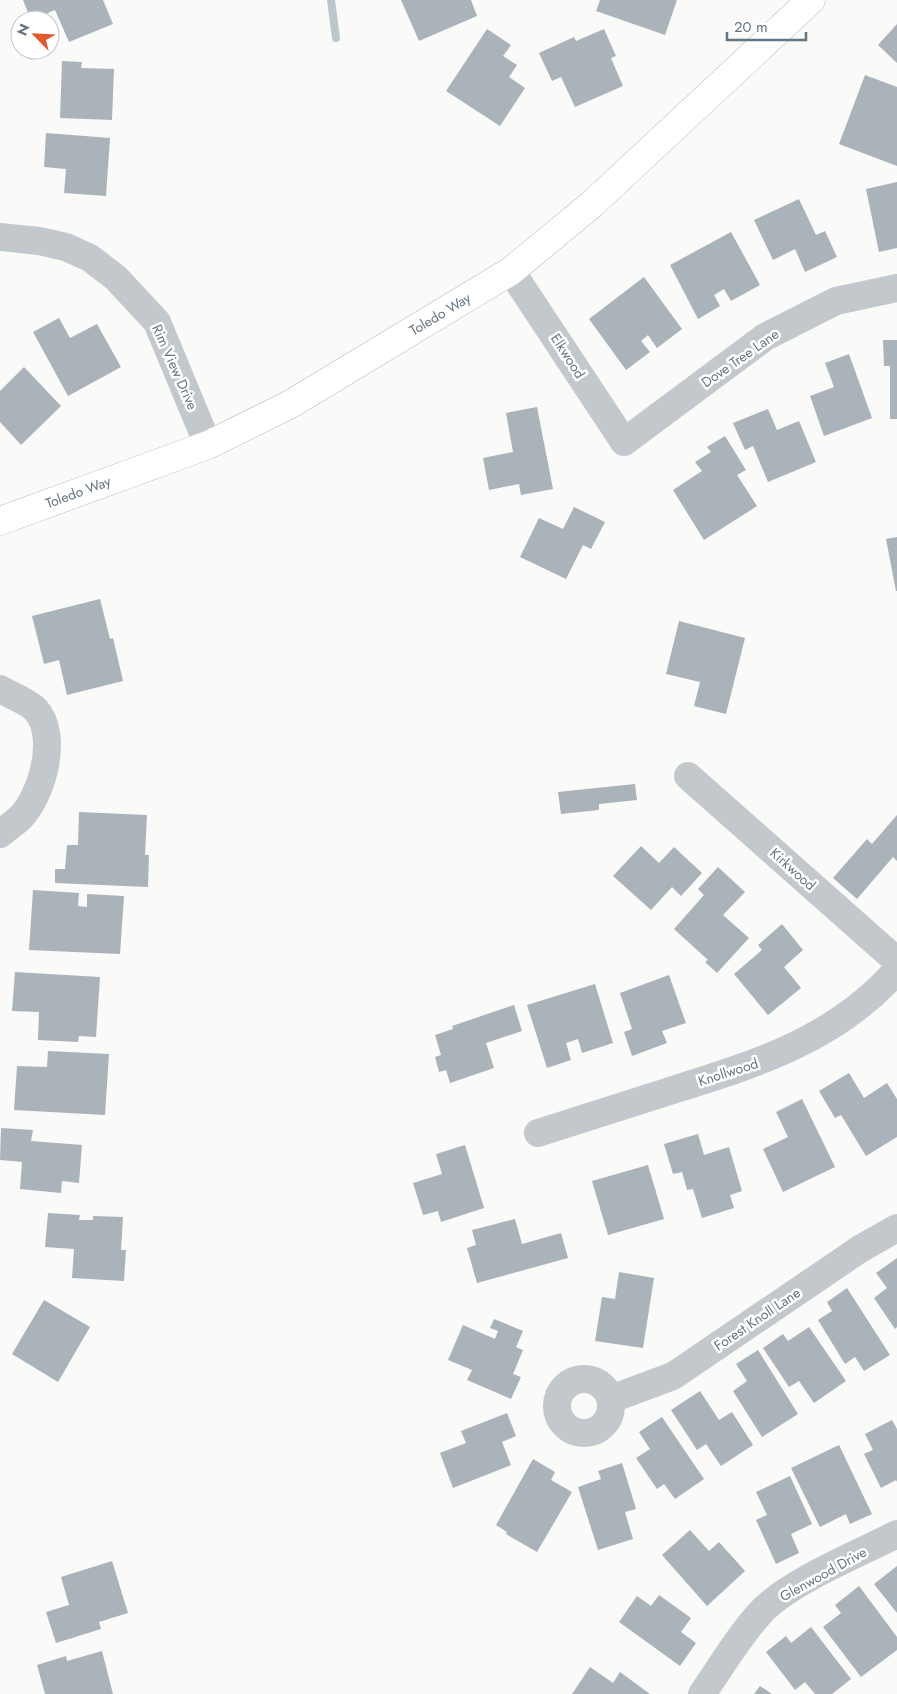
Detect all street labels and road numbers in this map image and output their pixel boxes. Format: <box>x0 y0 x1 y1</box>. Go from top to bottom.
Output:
street label: Toledo Way <box>406 287 475 340</box>
street label: Rim View Drive <box>147 321 203 413</box>
street label: Dove Tree Lane <box>697 324 783 392</box>
street label: Elkwood <box>546 330 590 382</box>
street label: Toledo Way <box>42 471 114 513</box>
street label: Kirkwood <box>766 843 820 895</box>
street label: Knollwood <box>695 1053 761 1091</box>
street label: Forest Knoll Lane <box>710 1283 804 1355</box>
street label: Glenwood Drive <box>776 1542 870 1606</box>

